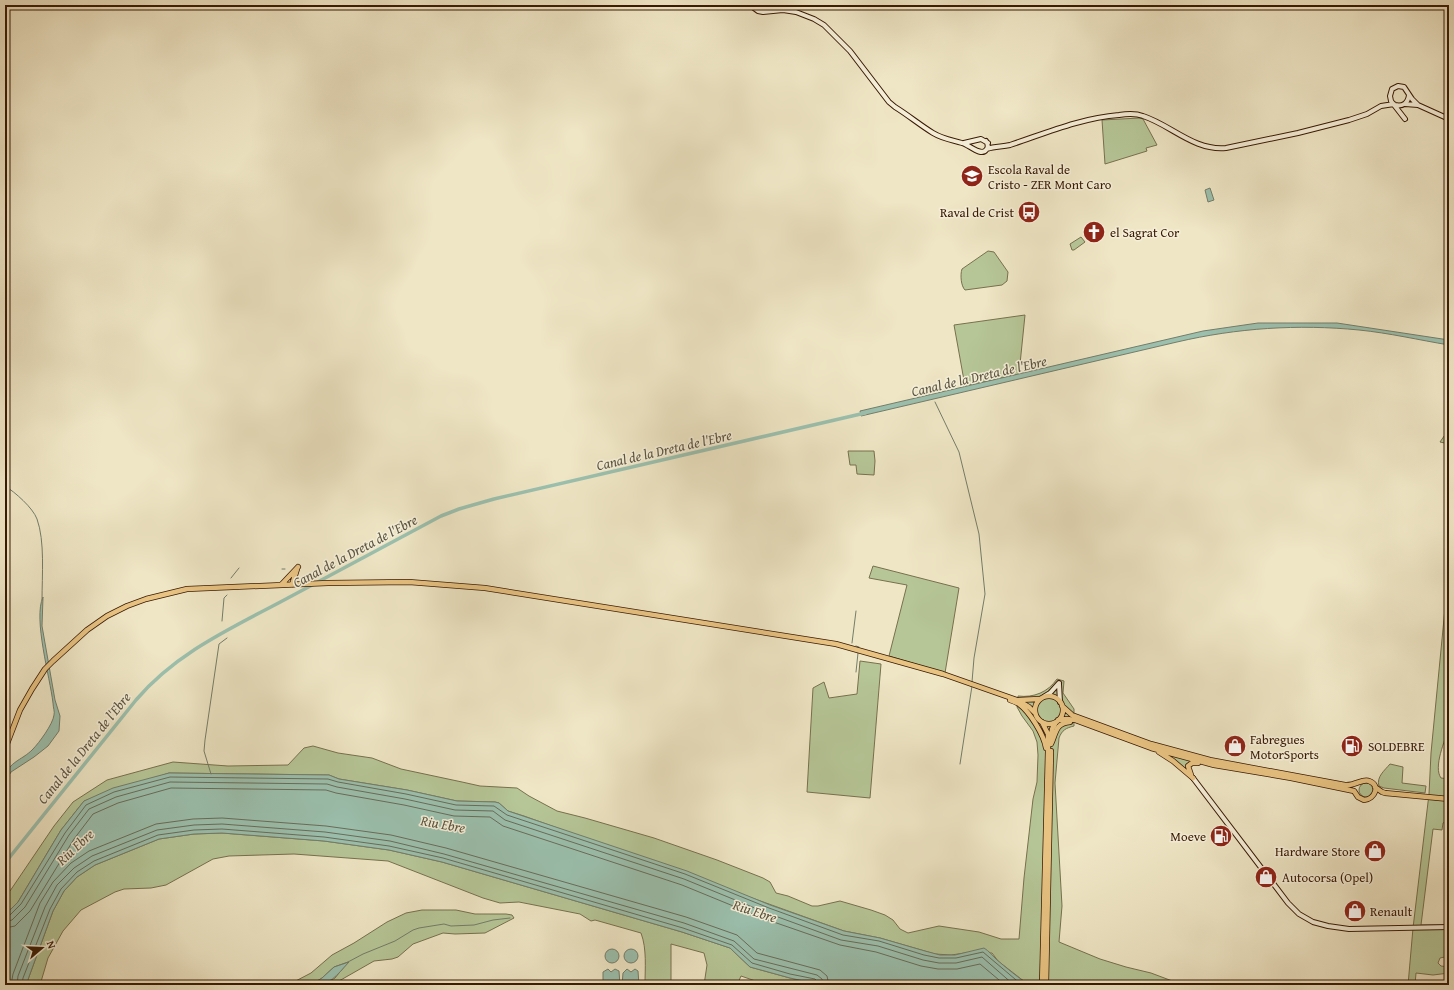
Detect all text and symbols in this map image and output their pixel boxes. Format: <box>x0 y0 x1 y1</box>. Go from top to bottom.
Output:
place label: Escola Raval de Cristo - ZER Mont Caro <box>988 160 1112 194</box>
school or university icon: Escola Raval de Cristo - ZER Mont Caro <box>959 163 985 189</box>
bus stop icon: Raval de Crist <box>1016 199 1042 225</box>
place label: Raval de Crist <box>940 203 1014 222</box>
church icon: el Sagrat Cor <box>1081 219 1107 245</box>
place label: el Sagrat Cor <box>1110 223 1180 242</box>
water label: Canal de la Dreta de l'Ebre <box>909 351 1049 401</box>
water label: Canal de la Dreta de l'Ebre <box>594 425 734 475</box>
water label: Canal de la Dreta de l'Ebre <box>289 510 421 592</box>
water label: Canal de la Dreta de l'Ebre <box>33 688 136 808</box>
place label: Fabregues MotorSports <box>1250 730 1319 764</box>
shop icon: Fabregues MotorSports <box>1222 733 1248 759</box>
fuel station icon: SOLDEBRE <box>1339 733 1365 759</box>
place label: SOLDEBRE <box>1368 737 1425 756</box>
water label: Riu Ebre <box>418 810 467 838</box>
fuel station icon: Moeve <box>1208 823 1234 849</box>
water label: Riu Ebre <box>51 824 98 870</box>
place label: Moeve <box>1170 827 1206 846</box>
shop icon: Hardware Store <box>1362 838 1388 864</box>
place label: Hardware Store <box>1275 842 1360 861</box>
shop icon: Autocorsa (Opel) <box>1253 864 1279 890</box>
place label: Autocorsa (Opel) <box>1282 868 1373 887</box>
water label: Riu Ebre <box>730 894 780 928</box>
shop icon: Renault <box>1342 898 1368 924</box>
place label: Renault <box>1370 902 1413 921</box>
north arrow <box>22 928 62 968</box>
text: N <box>43 939 60 951</box>

